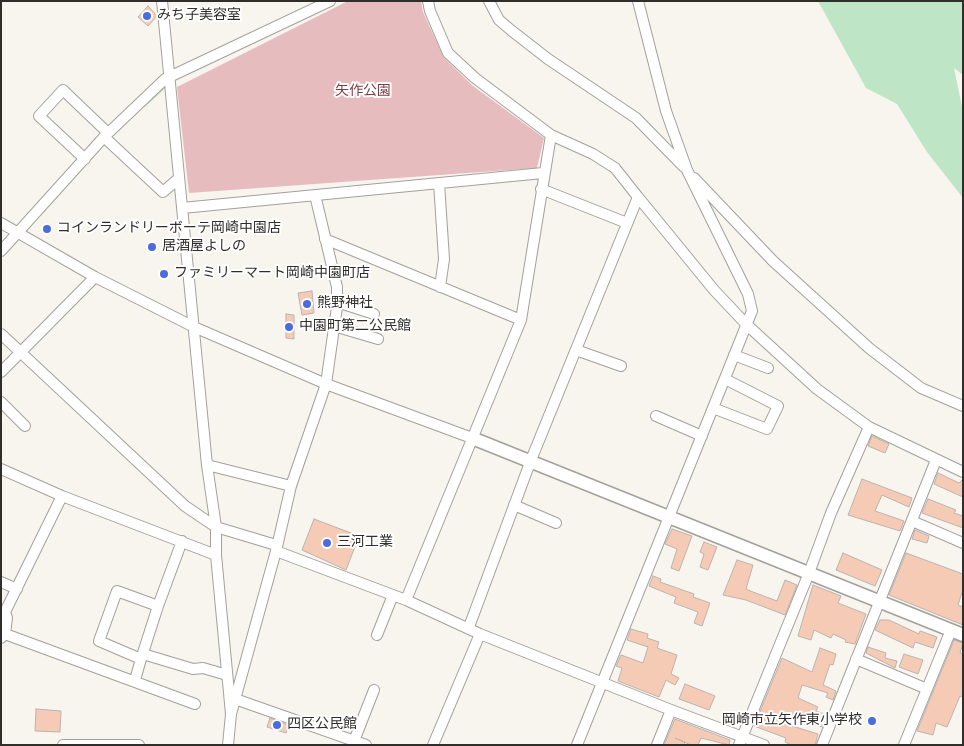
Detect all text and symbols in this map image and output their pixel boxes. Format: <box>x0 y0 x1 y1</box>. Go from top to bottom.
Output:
place label: みち子美容室 <box>157 8 241 24</box>
marker: みち子美容室 <box>141 10 153 22</box>
park label: 矢作公園 <box>335 84 391 100</box>
place label: コインランドリーボーテ岡崎中園店 <box>57 221 281 237</box>
marker: コインランドリーボーテ岡崎中園店 <box>41 223 53 235</box>
place label: 居酒屋よしの <box>162 239 246 255</box>
marker: 居酒屋よしの <box>146 241 158 253</box>
place label: ファミリーマート岡崎中園町店 <box>174 266 370 282</box>
marker: ファミリーマート岡崎中園町店 <box>158 268 170 280</box>
place label: 熊野神社 <box>317 296 373 312</box>
marker: 熊野神社 <box>301 298 313 310</box>
place label: 中園町第二公民館 <box>299 319 411 335</box>
marker: 中園町第二公民館 <box>283 321 295 333</box>
place label: 三河工業 <box>337 535 393 551</box>
marker: 三河工業 <box>321 537 333 549</box>
place label: 岡崎市立矢作東小学校 <box>722 713 862 729</box>
marker: 岡崎市立矢作東小学校 <box>866 715 878 727</box>
place label: 四区公民館 <box>287 717 357 733</box>
marker: 四区公民館 <box>271 719 283 731</box>

